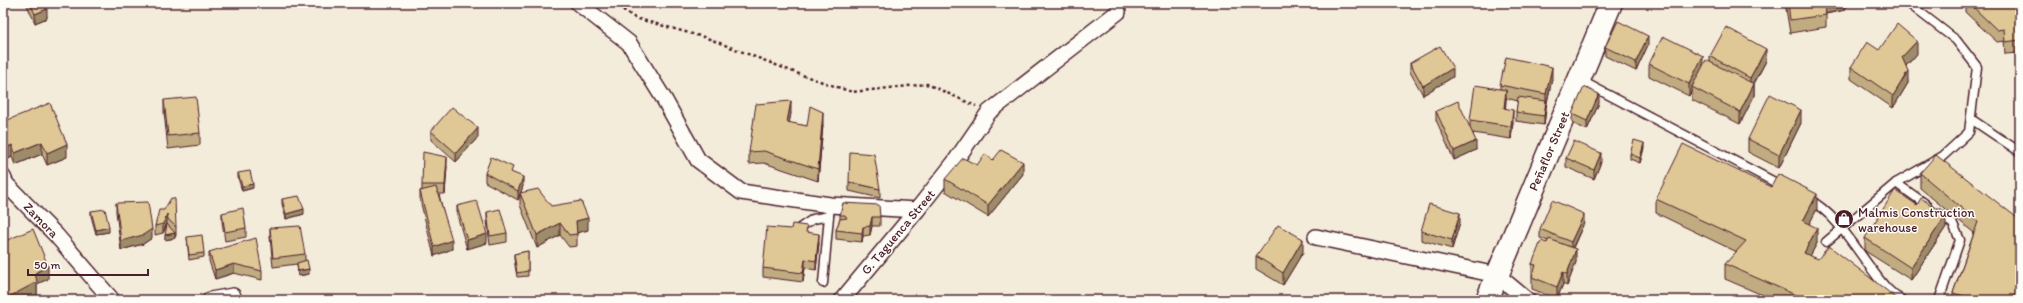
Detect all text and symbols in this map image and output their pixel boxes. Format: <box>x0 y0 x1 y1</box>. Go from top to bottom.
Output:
street label: Peñaflor Street <box>1526 109 1572 193</box>
street label: G. Taguenca Street <box>858 186 938 278</box>
street label: Zamora <box>21 199 62 241</box>
place label: Malmis Construction warehouse <box>1858 205 1975 235</box>
shop icon: Malmis Construction warehouse <box>1833 208 1855 230</box>
scale bar <box>28 251 148 277</box>
text: 50 m <box>34 258 60 272</box>

